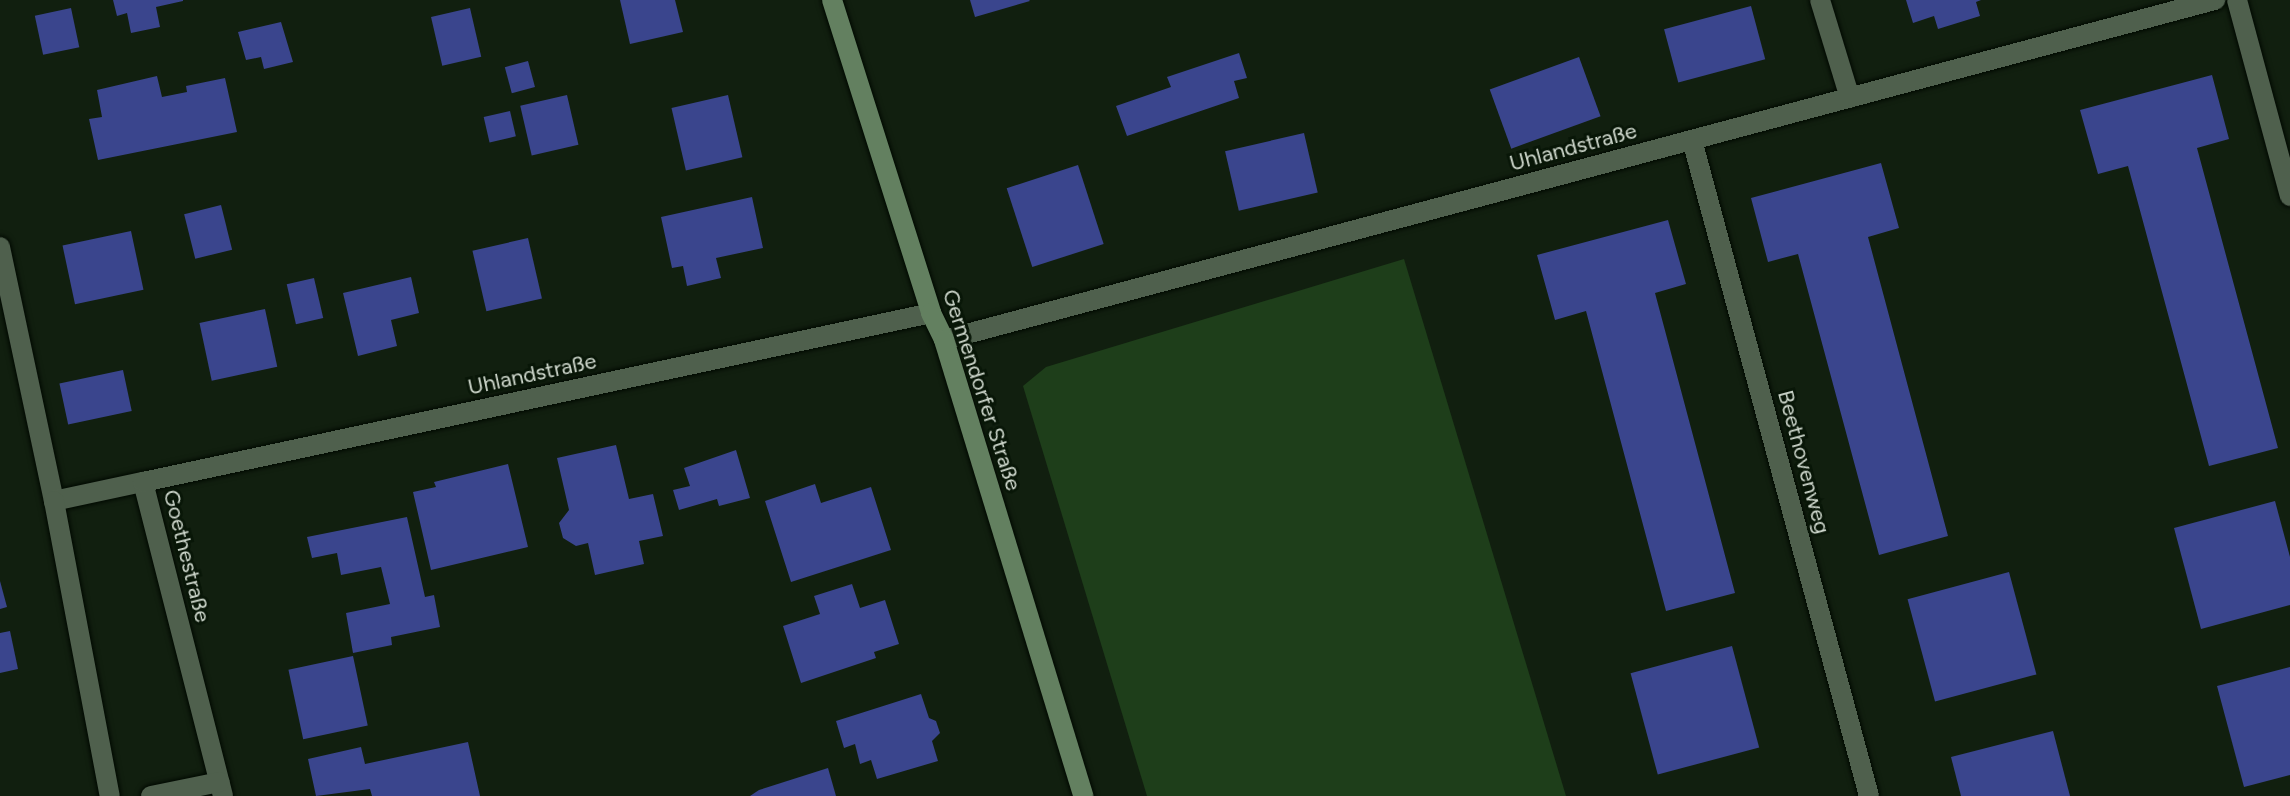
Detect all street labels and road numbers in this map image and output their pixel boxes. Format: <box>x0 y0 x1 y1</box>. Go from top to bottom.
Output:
street label: Uhlandstraße <box>1506 117 1640 177</box>
street label: Germendorfer Straße <box>937 286 1027 494</box>
street label: Uhlandstraße <box>465 348 599 400</box>
street label: Beethovenweg <box>1772 387 1836 537</box>
street label: Goethestraße <box>158 487 216 625</box>

